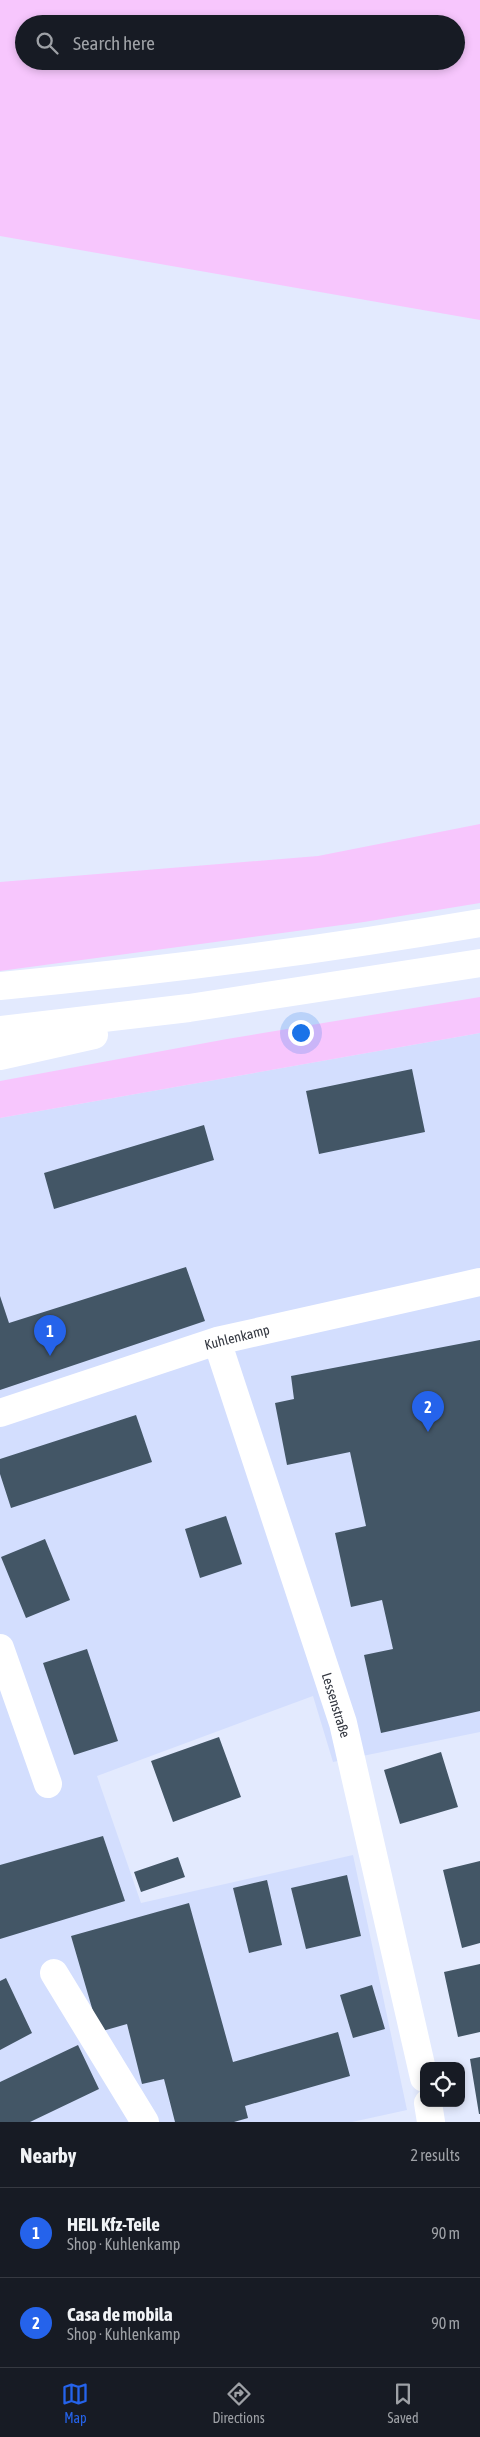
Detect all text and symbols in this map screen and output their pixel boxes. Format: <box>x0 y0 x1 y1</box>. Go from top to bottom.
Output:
search box <box>15 15 465 70</box>
icon: search <box>33 29 61 57</box>
text: Search here <box>73 32 155 54</box>
your location <box>288 1020 314 1046</box>
pin: 1 <box>34 1315 66 1356</box>
street label: Kuhlenkamp <box>203 1321 271 1353</box>
pin: 2 <box>412 1391 444 1432</box>
street label: Lessenstraße <box>319 1671 353 1739</box>
map controls <box>420 2062 465 2107</box>
button: locate <box>420 2062 465 2107</box>
text: Nearby <box>20 2143 76 2167</box>
text: 2 results <box>410 2146 460 2164</box>
text: HEIL Kfz-Teile <box>67 2213 160 2235</box>
text: 1 <box>32 2224 40 2242</box>
text: 90 m <box>431 2224 460 2242</box>
text: Shop · Kuhlenkamp <box>67 2235 180 2253</box>
text: Casa de mobila <box>67 2303 173 2325</box>
text: 2 <box>32 2314 40 2332</box>
text: 90 m <box>431 2314 460 2332</box>
text: Shop · Kuhlenkamp <box>67 2325 180 2343</box>
tab: Map <box>61 2380 89 2426</box>
tab: Directions <box>212 2380 265 2426</box>
tab: Saved <box>388 2380 419 2426</box>

